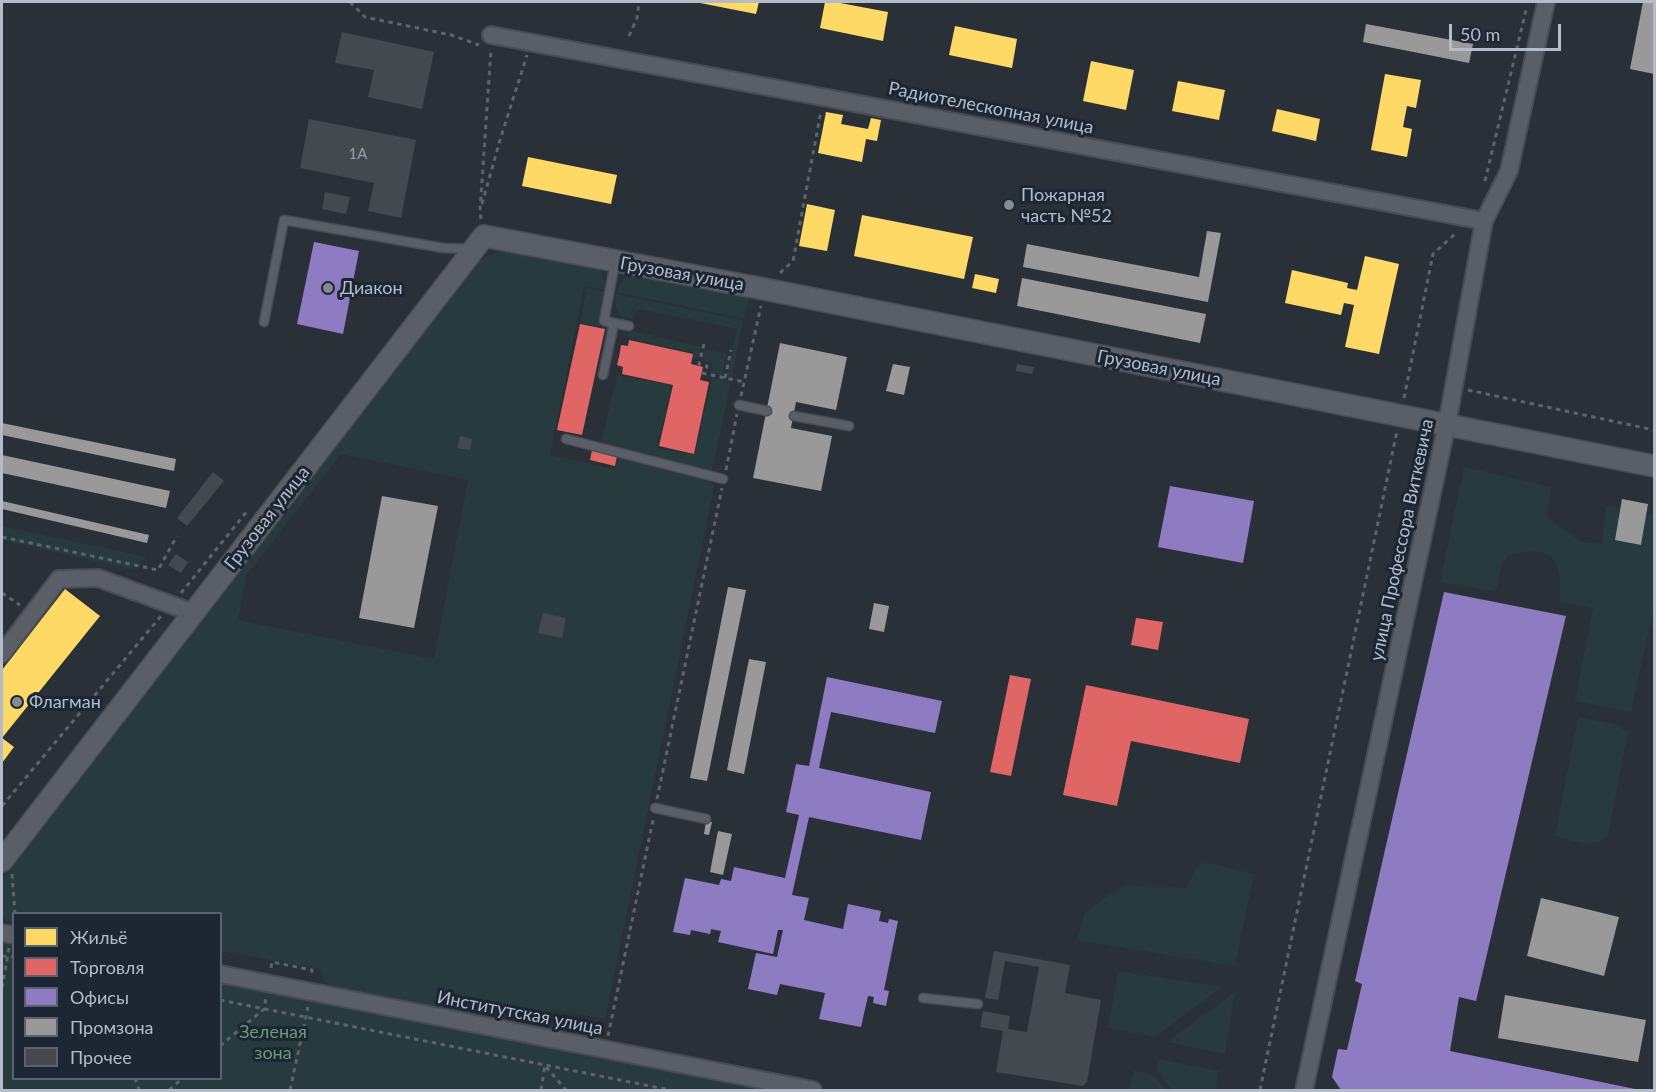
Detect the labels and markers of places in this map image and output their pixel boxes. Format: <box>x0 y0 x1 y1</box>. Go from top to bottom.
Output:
place label: Пожарная часть №52 <box>1021 184 1112 226</box>
marker: Пожарная часть №52 <box>1002 198 1016 212</box>
place label: Диакон <box>340 277 403 299</box>
marker: Диакон <box>321 281 335 295</box>
place label: Флагман <box>29 691 101 713</box>
marker: Флагман <box>10 695 24 709</box>

